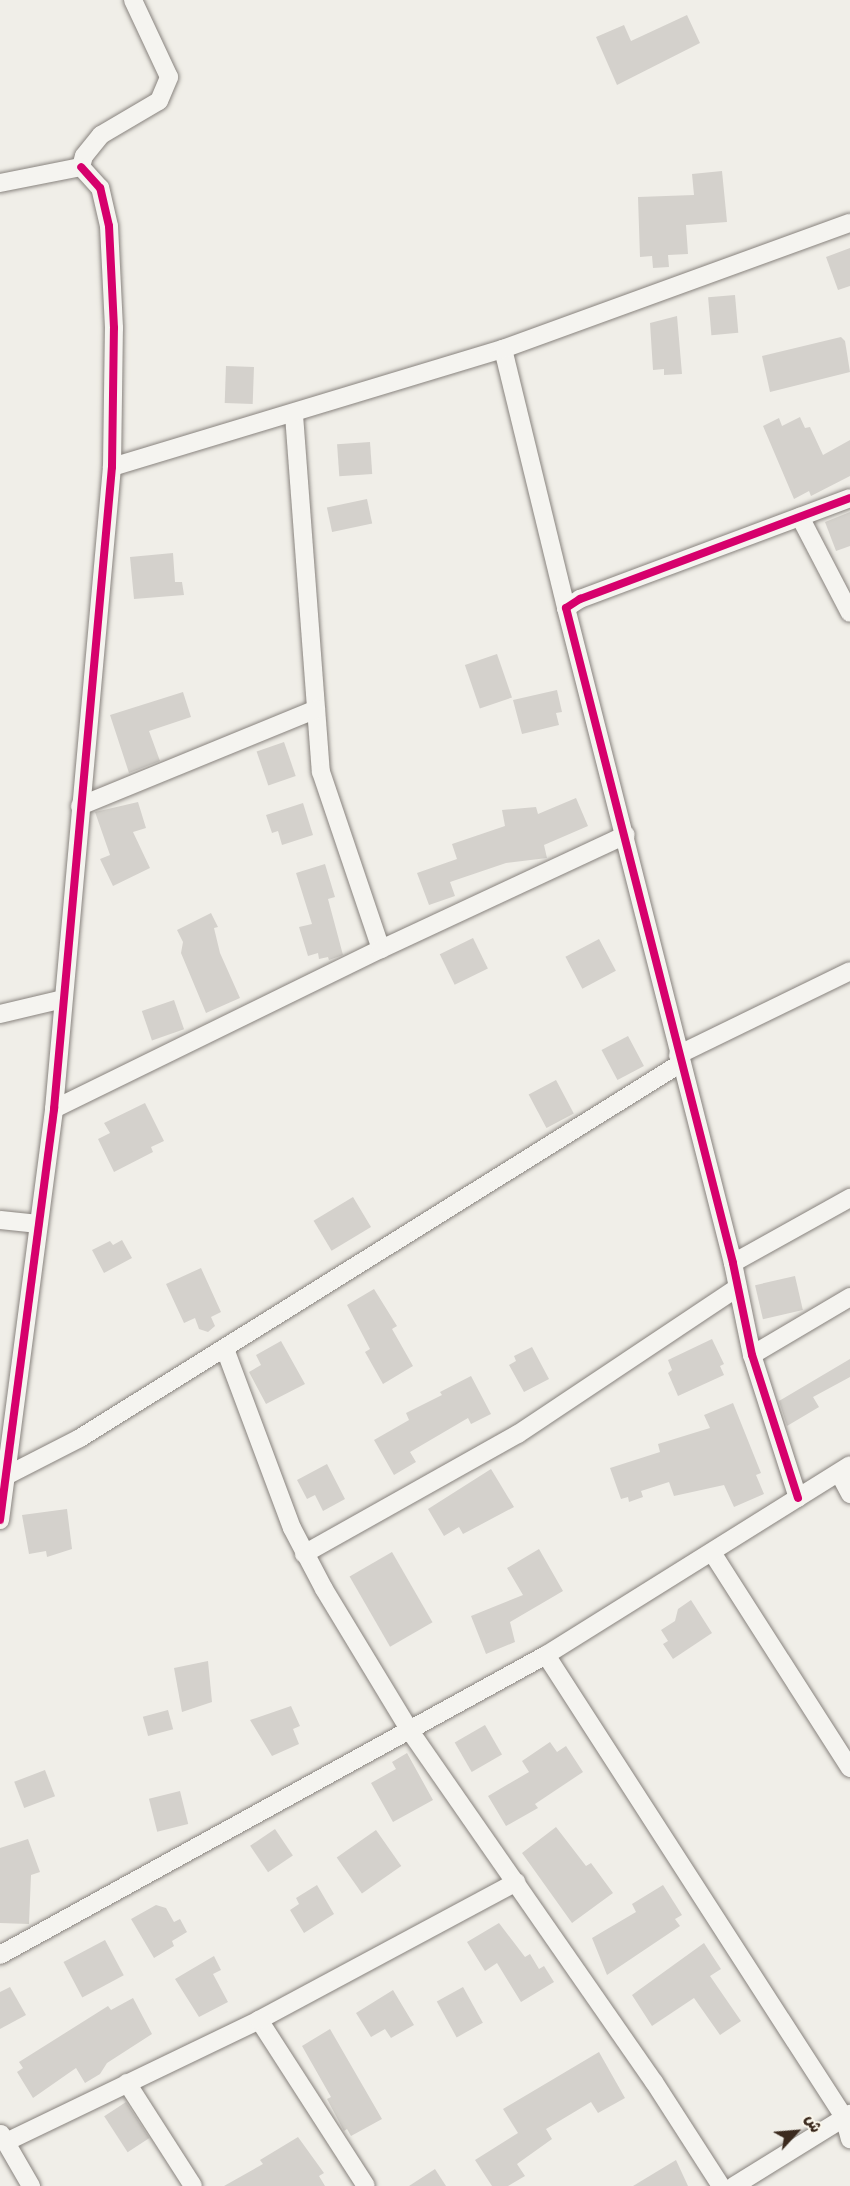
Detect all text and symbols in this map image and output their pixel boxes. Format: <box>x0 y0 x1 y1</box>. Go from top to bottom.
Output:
north arrow <box>766 2102 826 2162</box>
text: ش <box>798 2110 828 2137</box>

